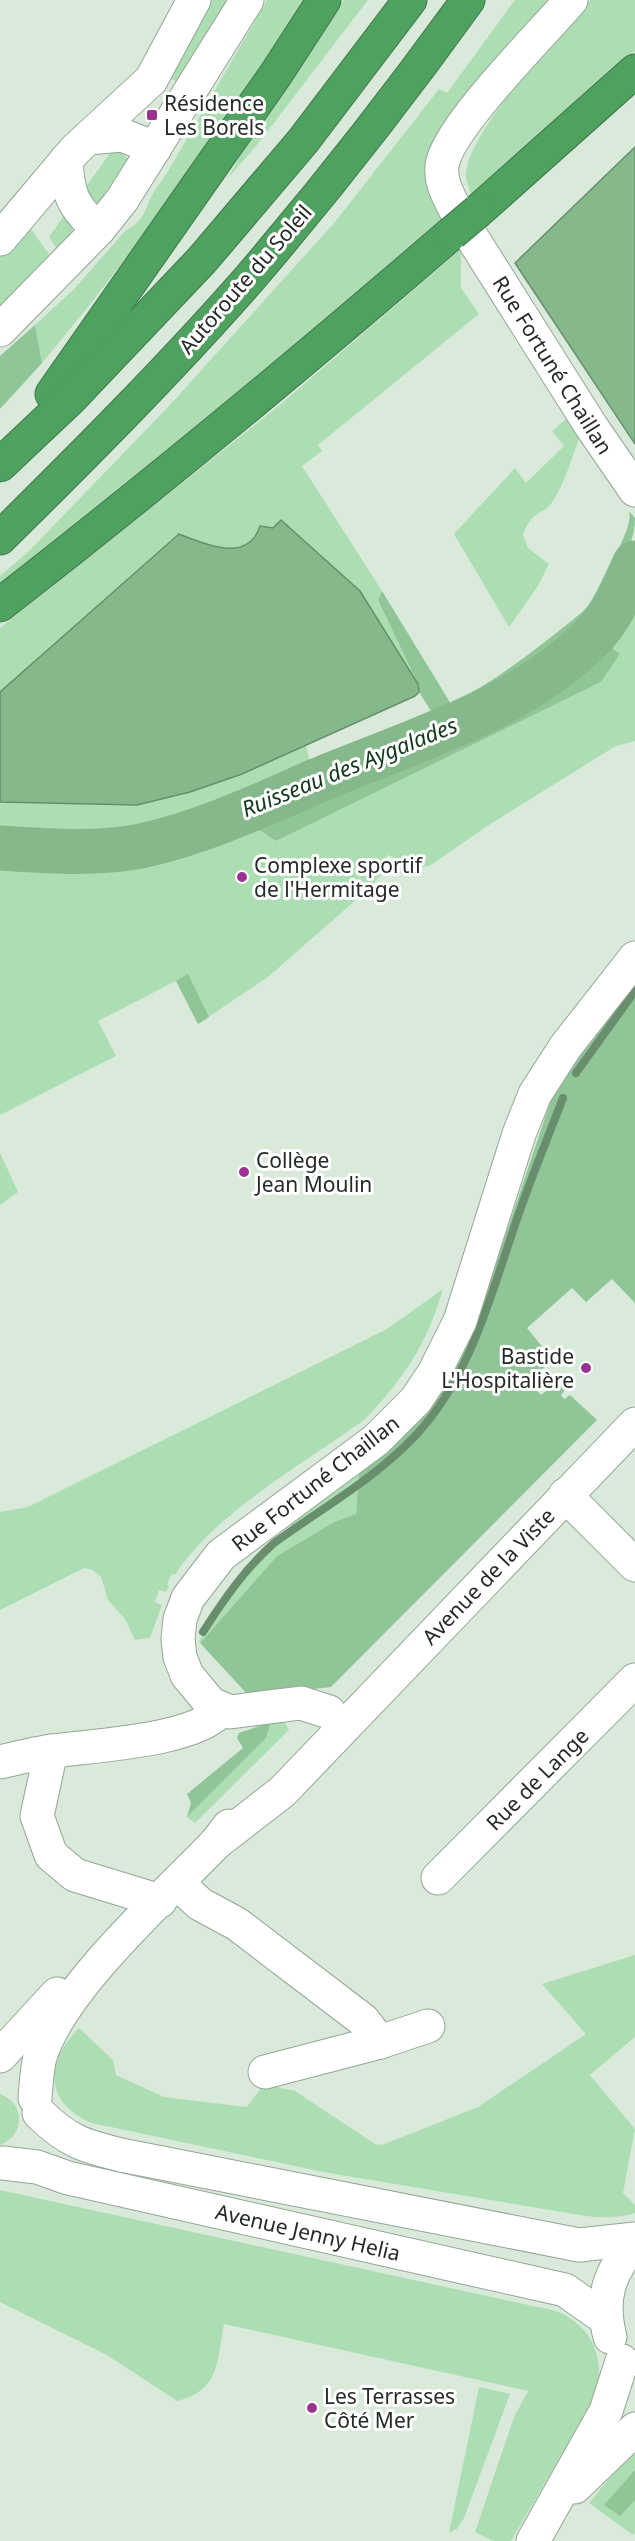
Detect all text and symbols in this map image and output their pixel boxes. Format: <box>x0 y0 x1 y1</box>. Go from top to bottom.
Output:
place label: Résidence Les Borels <box>164 89 264 141</box>
marker: Résidence Les Borels <box>145 108 159 122</box>
street label: Autoroute du Soleil <box>172 198 318 360</box>
street label: Rue Fortuné Chaillan <box>487 270 619 460</box>
water label: Ruisseau des Aygalades <box>237 709 462 823</box>
place label: Complexe sportif de l'Hermitage <box>254 851 424 903</box>
marker: Complexe sportif de l'Hermitage <box>235 870 249 884</box>
place label: Collège Jean Moulin <box>254 1146 372 1198</box>
marker: Collège Jean Moulin <box>237 1165 251 1179</box>
place label: Bastide L'Hospitalière <box>441 1342 574 1394</box>
marker: Bastide L'Hospitalière <box>579 1361 593 1375</box>
street label: Rue Fortuné Chaillan <box>225 1409 405 1557</box>
street label: Avenue de la Viste <box>416 1502 560 1650</box>
street label: Rue de Lange <box>480 1722 594 1836</box>
street label: Avenue Jenny Helia <box>213 2197 403 2267</box>
place label: Les Terrasses Côté Mer <box>324 2382 455 2434</box>
marker: Les Terrasses Côté Mer <box>305 2401 319 2415</box>

